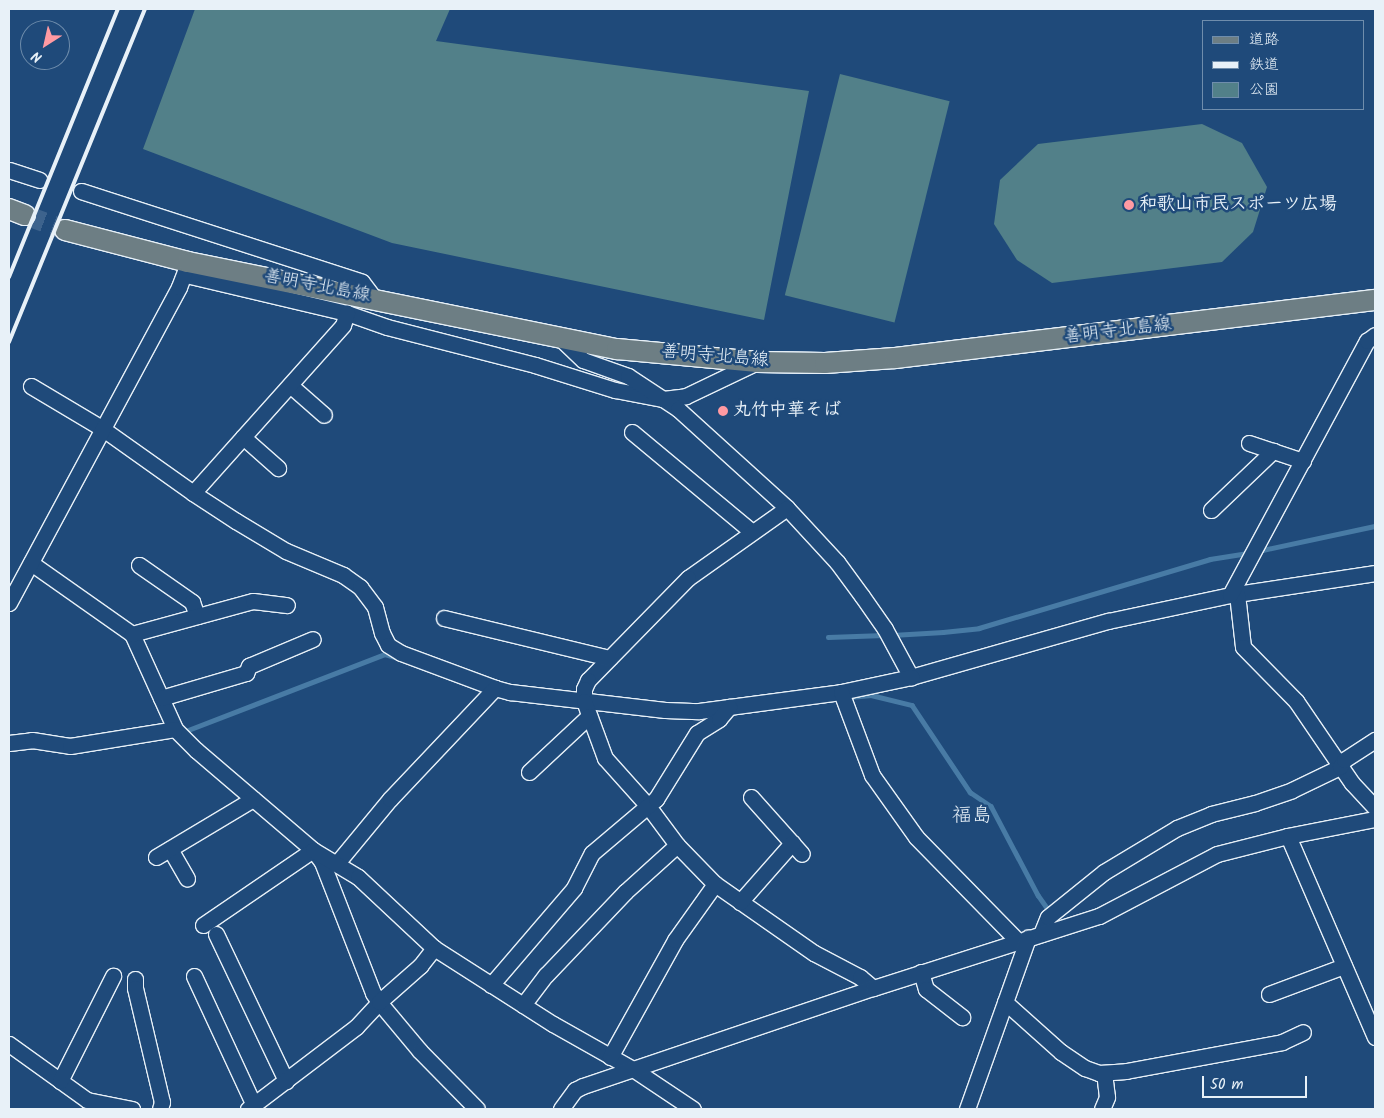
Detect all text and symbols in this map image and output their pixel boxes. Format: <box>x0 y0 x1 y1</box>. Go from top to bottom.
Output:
north arrow <box>20 20 70 70</box>
legend <box>1202 20 1364 110</box>
text: 道路 <box>1249 28 1279 52</box>
text: N <box>27 45 47 68</box>
text: 鉄道 <box>1249 53 1279 77</box>
text: 公園 <box>1249 78 1279 102</box>
place label: 和歌山市民スポーツ広場 <box>1139 194 1337 216</box>
marker: 和歌山市民スポーツ広場 <box>1123 199 1135 211</box>
street label: 善明寺北島線 <box>262 266 372 308</box>
street label: 善明寺北島線 <box>1063 315 1173 349</box>
street label: 善明寺北島線 <box>660 342 770 372</box>
place label: 丸竹中華そば <box>733 400 841 422</box>
marker: 丸竹中華そば <box>717 405 729 417</box>
district label: 福島 <box>952 804 992 828</box>
scale bar <box>1204 1066 1309 1098</box>
text: 50 m <box>1210 1073 1244 1097</box>

